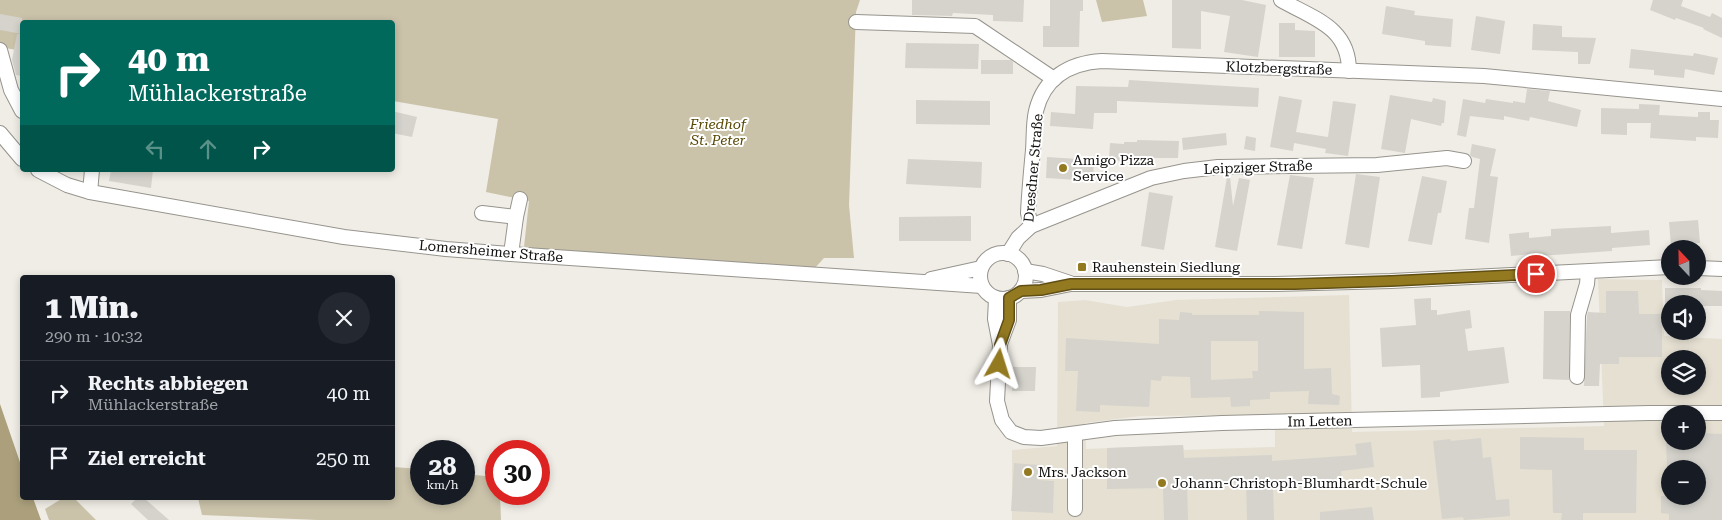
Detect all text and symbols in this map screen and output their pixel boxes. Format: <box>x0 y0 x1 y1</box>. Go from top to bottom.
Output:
text: 40 m <box>128 39 210 80</box>
icon: right <box>45 40 110 105</box>
street label: Klotzbergstraße <box>1225 58 1333 78</box>
text: Mühlackerstraße <box>128 81 307 106</box>
street label: Dresdner Straße <box>1020 113 1046 223</box>
park label: Friedhof St. Peter <box>689 116 748 148</box>
icon: left <box>141 135 169 163</box>
icon: ahead <box>194 135 222 163</box>
icon: right <box>247 135 275 163</box>
place label: Amigo Pizza Service <box>1073 152 1154 184</box>
street label: Leipziger Straße <box>1203 157 1313 177</box>
marker: Amigo Pizza Service <box>1057 162 1069 174</box>
street label: Lomersheimer Straße <box>418 237 564 265</box>
north arrow <box>1661 240 1706 285</box>
map controls <box>1661 240 1706 505</box>
pin <box>1515 253 1557 295</box>
place label: Rauhenstein Siedlung <box>1092 259 1240 275</box>
icon: arrive <box>1522 260 1550 288</box>
marker: Rauhenstein Siedlung <box>1076 261 1088 273</box>
text: 1 Min. <box>45 290 139 325</box>
button: close <box>318 292 370 344</box>
button: sound <box>1661 295 1706 340</box>
text: 290 m · 10:32 <box>45 327 143 346</box>
position arrow <box>972 337 1024 389</box>
button: layers <box>1661 350 1706 395</box>
text: Rechts abbiegen <box>88 372 248 395</box>
icon: right <box>45 379 73 407</box>
text: 40 m <box>327 382 370 405</box>
text: Mühlackerstraße <box>88 395 218 414</box>
button: + <box>1661 405 1706 450</box>
street label: Im Letten <box>1287 412 1353 430</box>
speed limit sign: 30 <box>485 440 550 505</box>
icon: arrive <box>45 444 73 472</box>
text: Ziel erreicht <box>88 447 206 470</box>
text: 250 m <box>316 447 370 470</box>
text: 28 <box>428 452 457 481</box>
button: − <box>1661 460 1706 505</box>
place label: Mrs. Jackson <box>1038 464 1127 480</box>
marker: Mrs. Jackson <box>1022 466 1034 478</box>
place label: Johann-Christoph-Blumhardt-Schule <box>1172 475 1428 491</box>
marker: Johann-Christoph-Blumhardt-Schule <box>1156 477 1168 489</box>
text: km/h <box>426 478 459 492</box>

